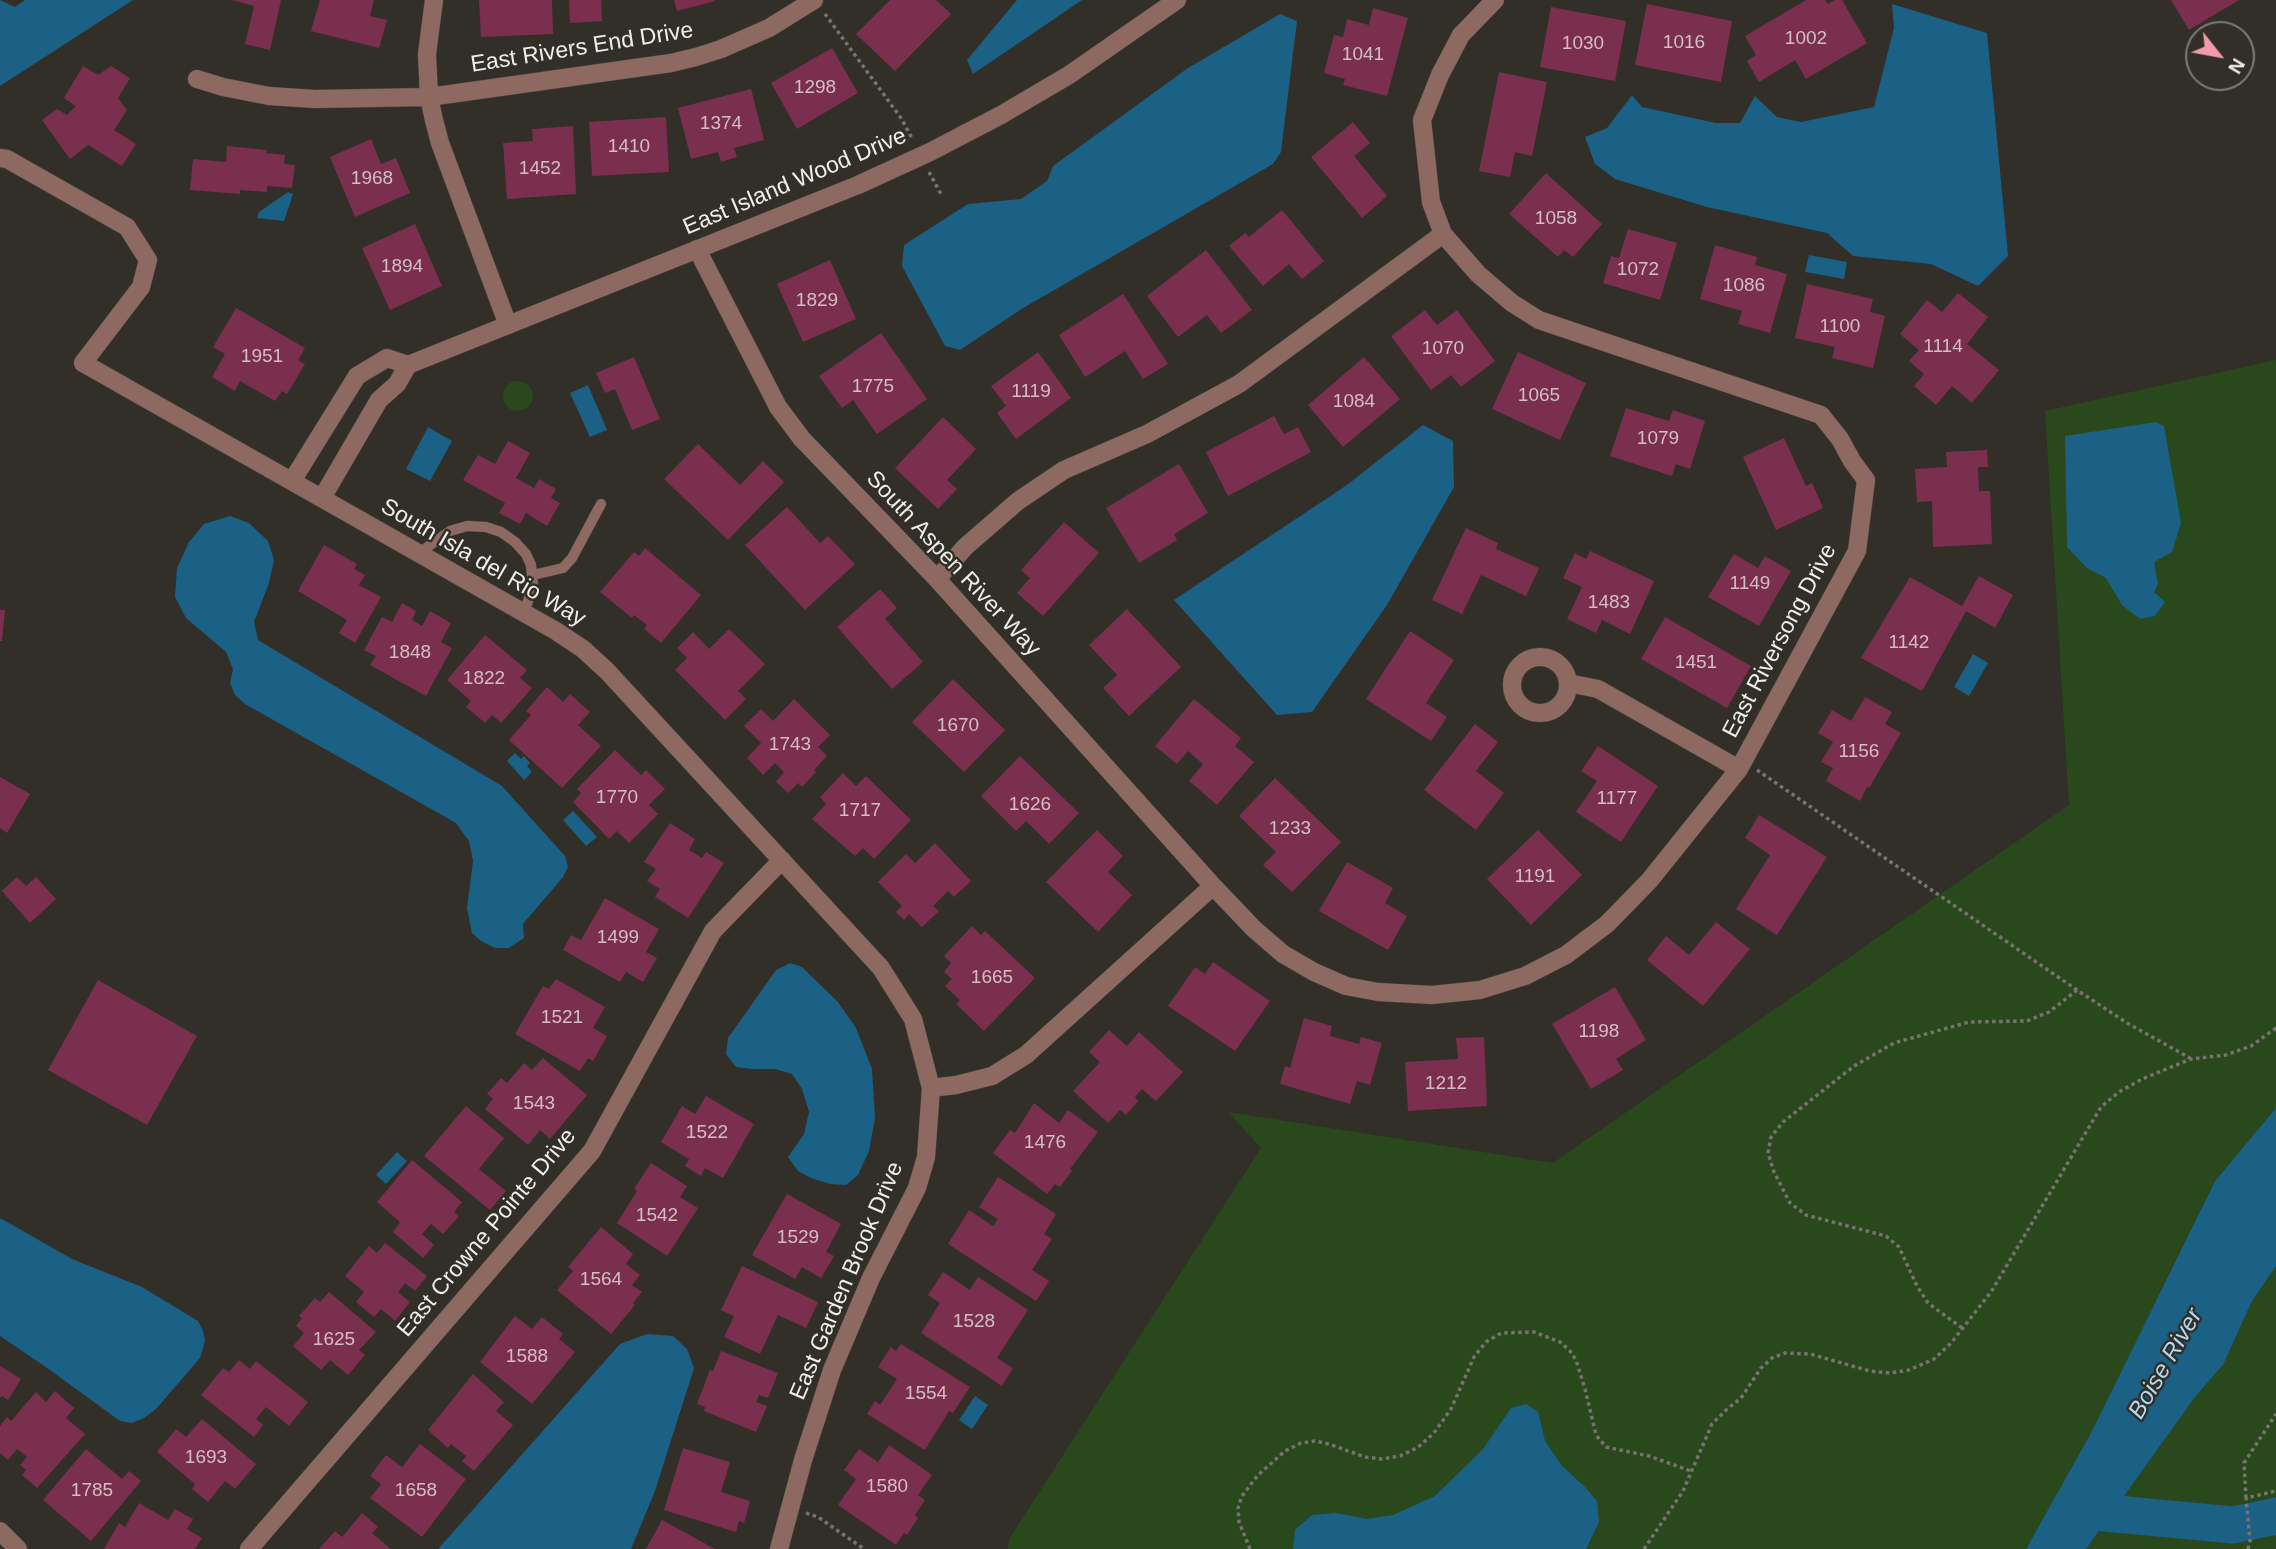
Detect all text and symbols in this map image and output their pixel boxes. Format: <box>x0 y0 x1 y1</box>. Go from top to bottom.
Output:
street label: East Rivers End Drive <box>469 17 695 79</box>
north arrow <box>2185 21 2255 91</box>
house number: 1002 <box>1785 28 1827 50</box>
house number: 1016 <box>1663 32 1705 54</box>
house number: 1030 <box>1562 33 1604 55</box>
house number: 1041 <box>1342 44 1384 66</box>
text: N <box>2224 55 2249 77</box>
house number: 1298 <box>794 77 836 99</box>
house number: 1374 <box>700 113 742 135</box>
street label: East Island Wood Drive <box>679 122 911 242</box>
house number: 1410 <box>608 136 650 158</box>
house number: 1452 <box>519 158 561 180</box>
house number: 1968 <box>351 168 393 190</box>
house number: 1058 <box>1535 208 1577 230</box>
house number: 1894 <box>381 256 423 278</box>
house number: 1072 <box>1617 259 1659 281</box>
house number: 1086 <box>1723 275 1765 297</box>
house number: 1829 <box>796 290 838 312</box>
house number: 1100 <box>1820 316 1860 338</box>
house number: 1114 <box>1923 336 1963 358</box>
house number: 1070 <box>1422 338 1464 360</box>
house number: 1951 <box>241 346 283 368</box>
house number: 1775 <box>852 376 894 398</box>
house number: 1119 <box>1011 381 1051 403</box>
house number: 1065 <box>1518 385 1560 407</box>
house number: 1084 <box>1333 391 1375 413</box>
house number: 1079 <box>1637 428 1679 450</box>
street label: South Aspen River Way <box>860 466 1046 662</box>
street label: South Isla del Rio Way <box>376 493 590 633</box>
street label: East Riversong Drive <box>1717 539 1843 743</box>
house number: 1149 <box>1730 573 1770 595</box>
house number: 1483 <box>1588 592 1630 614</box>
house number: 1142 <box>1889 632 1929 654</box>
house number: 1848 <box>389 642 431 664</box>
house number: 1451 <box>1675 652 1717 674</box>
house number: 1822 <box>463 668 505 690</box>
house number: 1670 <box>937 715 979 737</box>
house number: 1743 <box>769 734 811 756</box>
house number: 1156 <box>1839 741 1879 763</box>
house number: 1770 <box>596 787 638 809</box>
house number: 1177 <box>1597 788 1637 810</box>
house number: 1626 <box>1009 794 1051 816</box>
house number: 1717 <box>839 800 881 822</box>
house number: 1233 <box>1269 818 1311 840</box>
house number: 1191 <box>1515 866 1555 888</box>
house number: 1499 <box>597 927 639 949</box>
house number: 1665 <box>971 967 1013 989</box>
house number: 1521 <box>541 1007 583 1029</box>
house number: 1198 <box>1579 1021 1619 1043</box>
house number: 1212 <box>1425 1073 1467 1095</box>
house number: 1543 <box>513 1093 555 1115</box>
house number: 1522 <box>686 1122 728 1144</box>
street label: East Crowne Pointe Drive <box>392 1123 582 1343</box>
house number: 1476 <box>1024 1132 1066 1154</box>
street label: East Garden Brook Drive <box>784 1158 910 1404</box>
house number: 1542 <box>636 1205 678 1227</box>
house number: 1529 <box>777 1227 819 1249</box>
house number: 1564 <box>580 1269 622 1291</box>
water label: Boise River <box>2123 1304 2209 1424</box>
house number: 1528 <box>953 1311 995 1333</box>
house number: 1625 <box>313 1329 355 1351</box>
house number: 1588 <box>506 1346 548 1368</box>
house number: 1554 <box>905 1383 947 1405</box>
house number: 1693 <box>185 1447 227 1469</box>
house number: 1580 <box>866 1476 908 1498</box>
house number: 1785 <box>71 1480 113 1502</box>
house number: 1658 <box>395 1480 437 1502</box>

